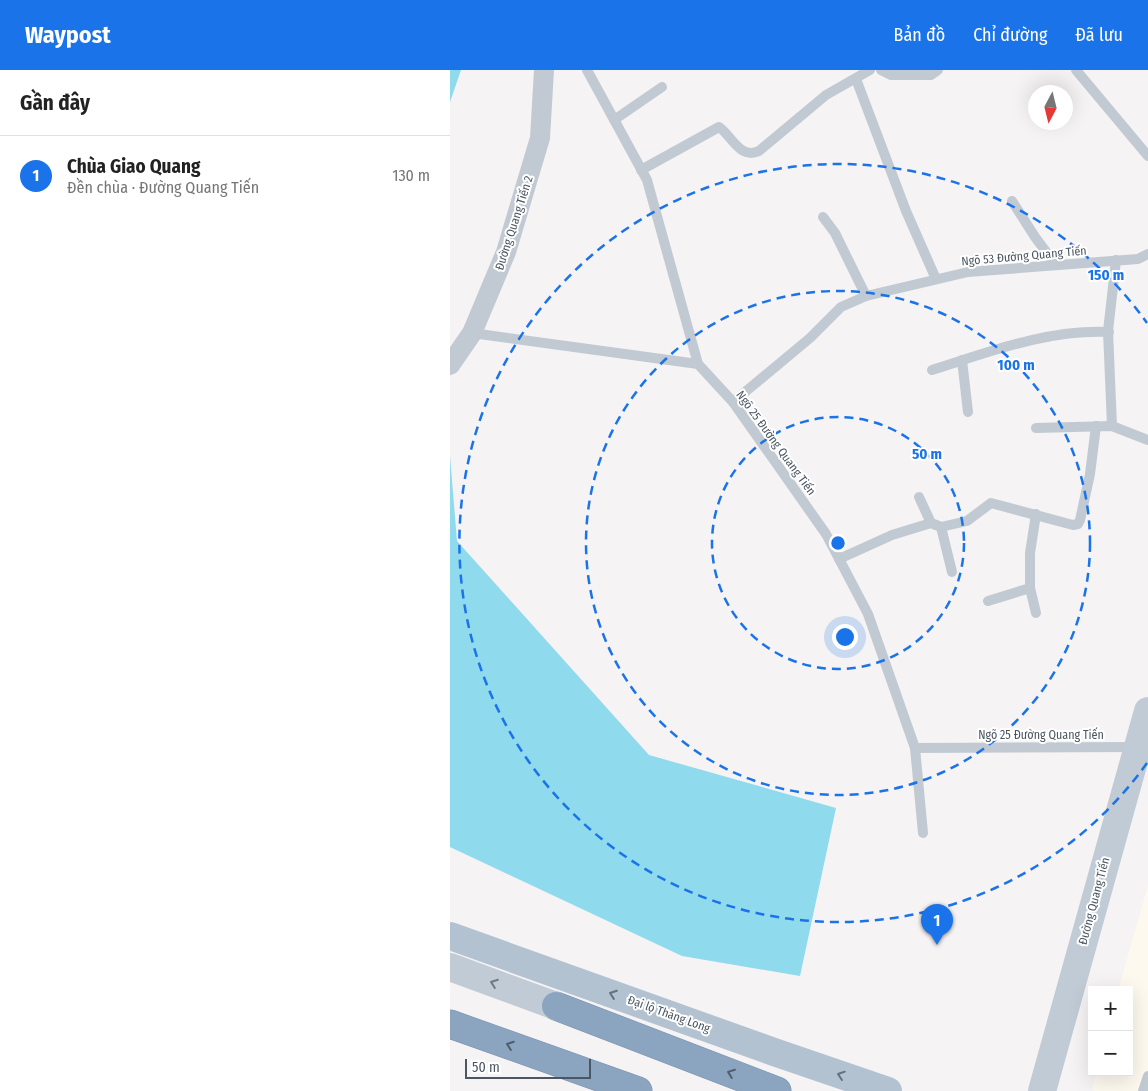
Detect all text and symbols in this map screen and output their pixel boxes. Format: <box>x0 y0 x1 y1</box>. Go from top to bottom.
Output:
text: Waypost <box>25 21 111 49</box>
text: Bản đồ <box>894 24 945 46</box>
text: Chỉ đường <box>973 24 1047 46</box>
text: Đã lưu <box>1075 24 1123 46</box>
north arrow <box>1028 85 1073 130</box>
text: Gần đây <box>20 90 90 116</box>
text: Chùa Giao Quang <box>67 155 200 178</box>
text: 1 <box>33 166 39 185</box>
text: 130 m <box>392 166 430 185</box>
street label: Đường Quang Tiến 2 <box>491 174 536 272</box>
text: Đền chùa · Đường Quang Tiến <box>67 178 259 197</box>
street label: Ngõ 53 Đường Quang Tiến <box>961 243 1087 268</box>
text: 150 m <box>1088 266 1124 284</box>
text: 100 m <box>997 356 1035 374</box>
street label: Ngõ 25 Đường Quang Tiến <box>733 387 819 498</box>
text: 50 m <box>912 445 942 463</box>
centre of rings <box>829 534 847 552</box>
your location <box>832 624 858 650</box>
street label: Ngõ 25 Đường Quang Tiến <box>978 727 1104 742</box>
street label: Đường Quang Tiến <box>1075 855 1112 946</box>
pin: 1 <box>921 904 953 945</box>
one-way arrow <box>490 979 498 989</box>
map controls <box>1088 986 1133 1076</box>
button: + <box>1088 986 1133 1031</box>
one-way arrow <box>610 990 618 1000</box>
street label: Đại lộ Thăng Long <box>626 993 713 1036</box>
button: − <box>1088 1031 1133 1076</box>
one-way arrow <box>506 1041 514 1051</box>
scale bar <box>465 1056 591 1079</box>
text: 50 m <box>472 1059 500 1076</box>
one-way arrow <box>728 1069 736 1079</box>
one-way arrow <box>838 1071 846 1081</box>

